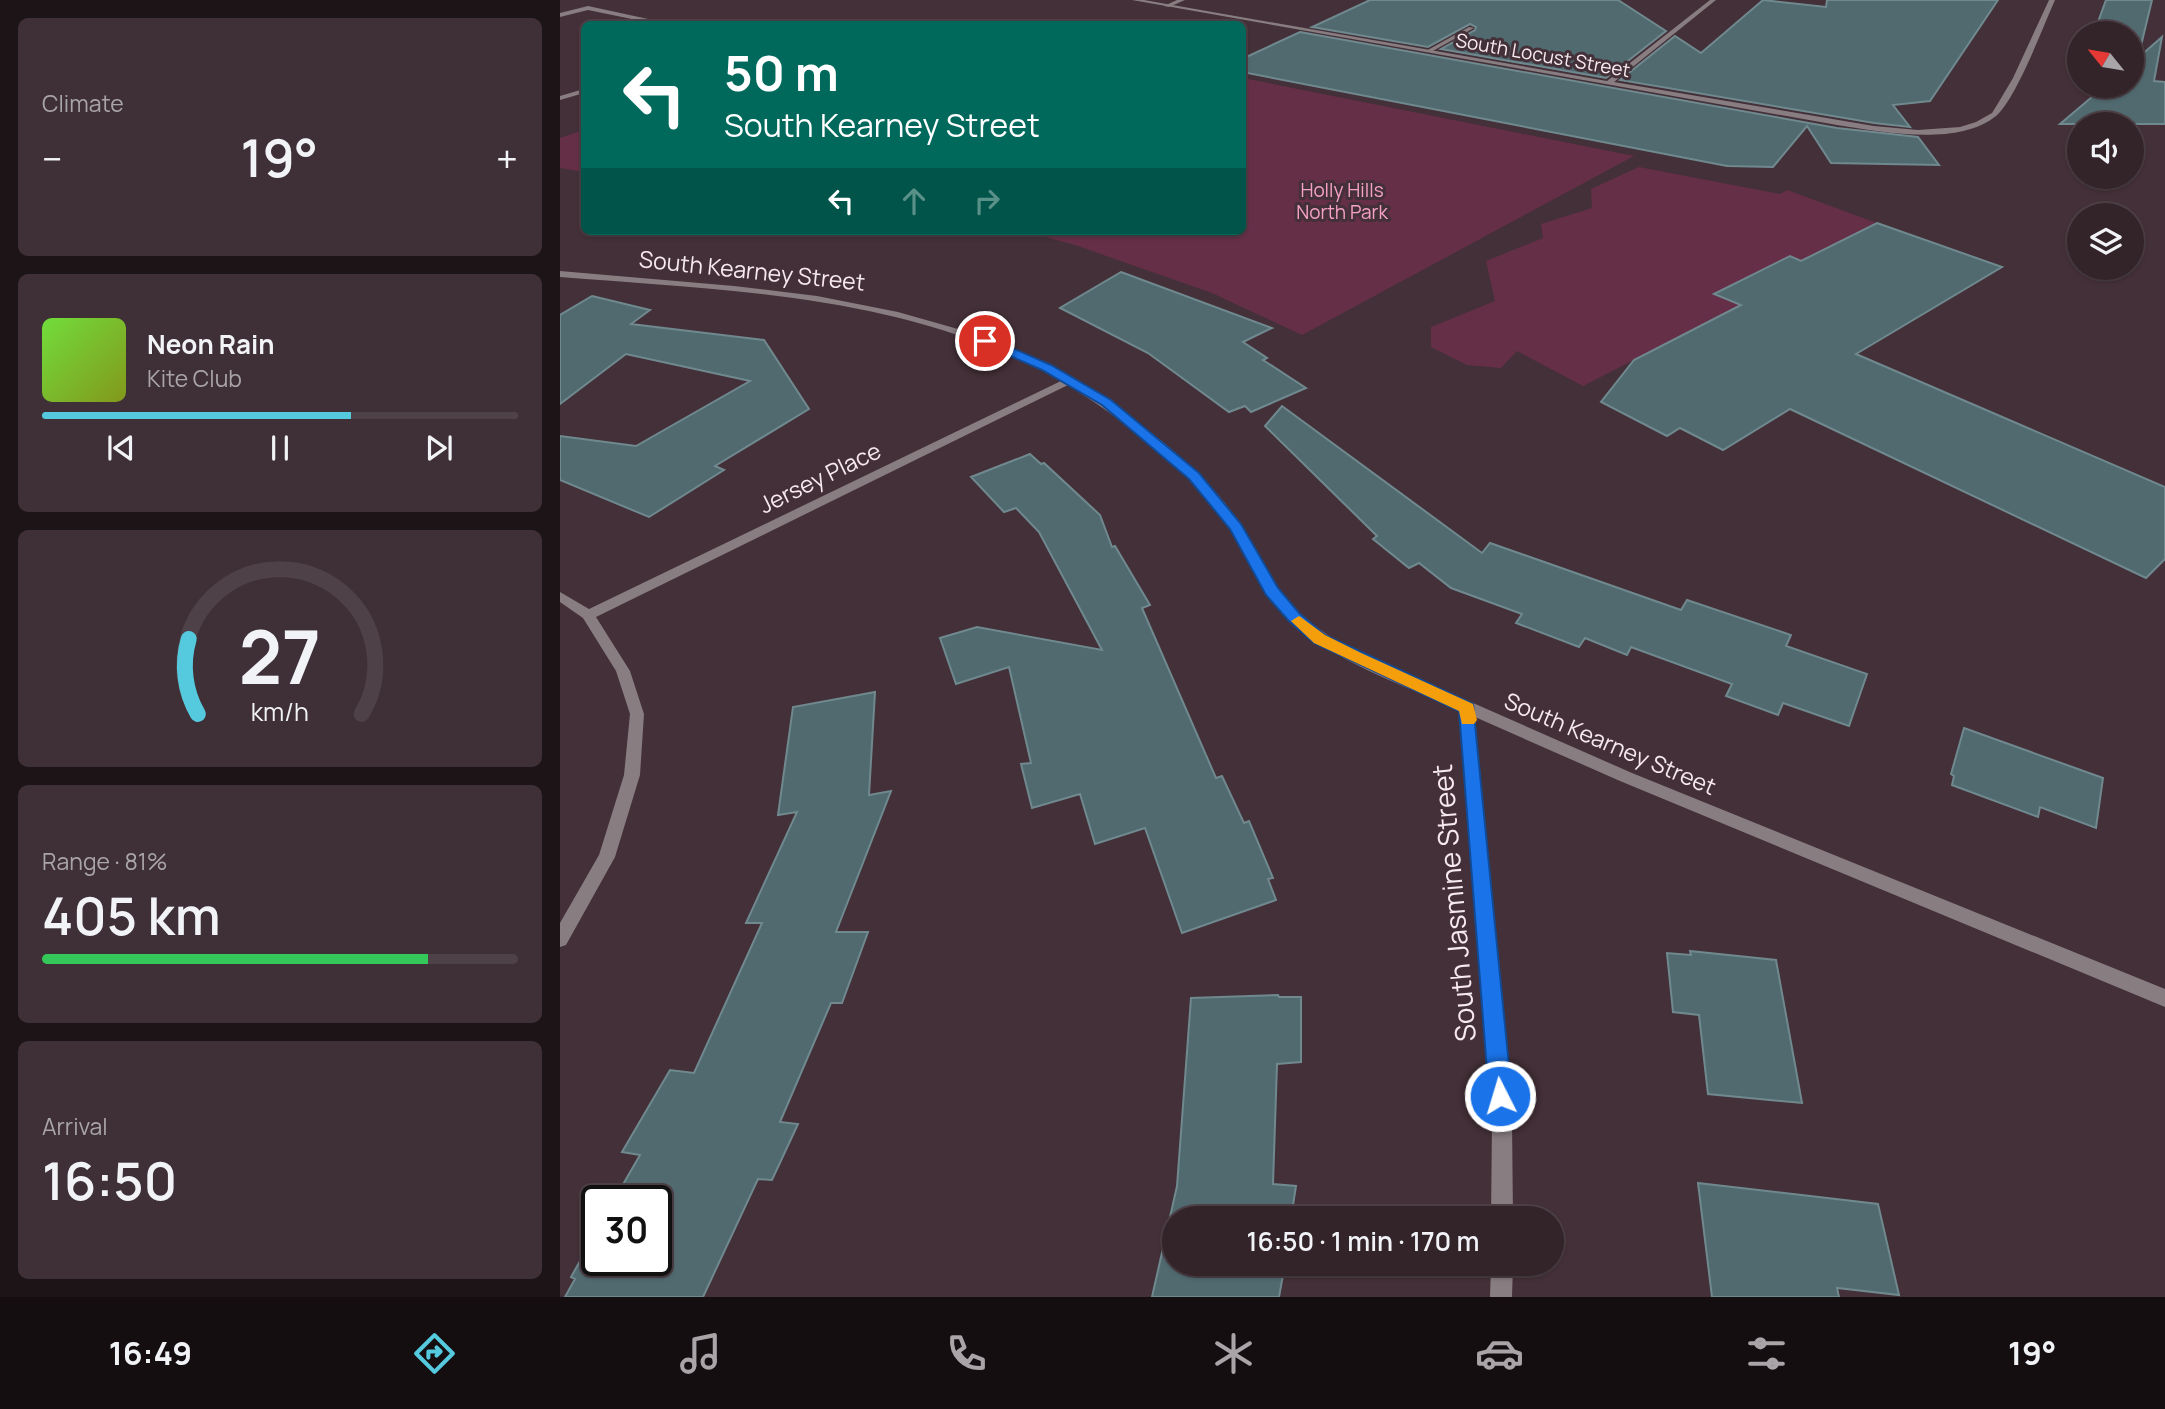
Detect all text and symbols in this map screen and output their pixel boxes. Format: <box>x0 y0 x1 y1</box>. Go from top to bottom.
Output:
north arrow <box>2067 21 2144 98</box>
map controls <box>2067 21 2144 280</box>
street label: South Locust Street <box>1454 27 1632 83</box>
text: 50 m <box>724 39 839 106</box>
icon: left <box>609 49 700 140</box>
text: Climate <box>42 87 124 119</box>
text: South Kearney Street <box>724 103 1040 147</box>
button: sound <box>2067 112 2144 189</box>
text: 19° <box>240 122 318 193</box>
text: − <box>42 132 63 184</box>
text: + <box>496 132 518 184</box>
park label: Holly Hills North Park <box>1296 177 1388 225</box>
icon: left <box>822 182 860 220</box>
icon: ahead <box>895 182 933 220</box>
icon: right <box>968 182 1006 220</box>
button: layers <box>2067 203 2144 280</box>
street label: South Kearney Street <box>638 242 867 298</box>
pin <box>955 311 1015 371</box>
icon: arrive <box>966 322 1004 360</box>
text: Neon Rain <box>147 326 275 362</box>
text: Kite Club <box>147 362 242 394</box>
icon: previous <box>102 429 140 467</box>
icon: pause <box>261 429 299 467</box>
icon: next <box>420 429 458 467</box>
street label: Jersey Place <box>753 434 886 520</box>
text: 27 <box>239 607 321 707</box>
street label: South Kearney Street <box>1500 684 1721 802</box>
text: km/h <box>251 694 309 729</box>
street label: South Jasmine Street <box>1422 763 1484 1043</box>
text: Range · 81% <box>42 845 167 877</box>
text: 405 km <box>42 880 221 951</box>
position arrow <box>1463 1059 1537 1133</box>
text: Arrival <box>42 1110 108 1142</box>
text: 16:50 <box>42 1145 177 1216</box>
speed limit sign: 30 <box>581 1185 672 1276</box>
text: 16:50 · 1 min · 170 m <box>1247 1223 1479 1259</box>
icon: directions <box>410 1329 459 1378</box>
icon: music <box>676 1329 725 1378</box>
icon: phone <box>942 1329 991 1378</box>
icon: climate <box>1209 1329 1258 1378</box>
icon: car <box>1475 1329 1524 1378</box>
icon: filters <box>1742 1329 1791 1378</box>
text: 16:49 <box>109 1331 192 1375</box>
text: 19° <box>2008 1331 2056 1375</box>

